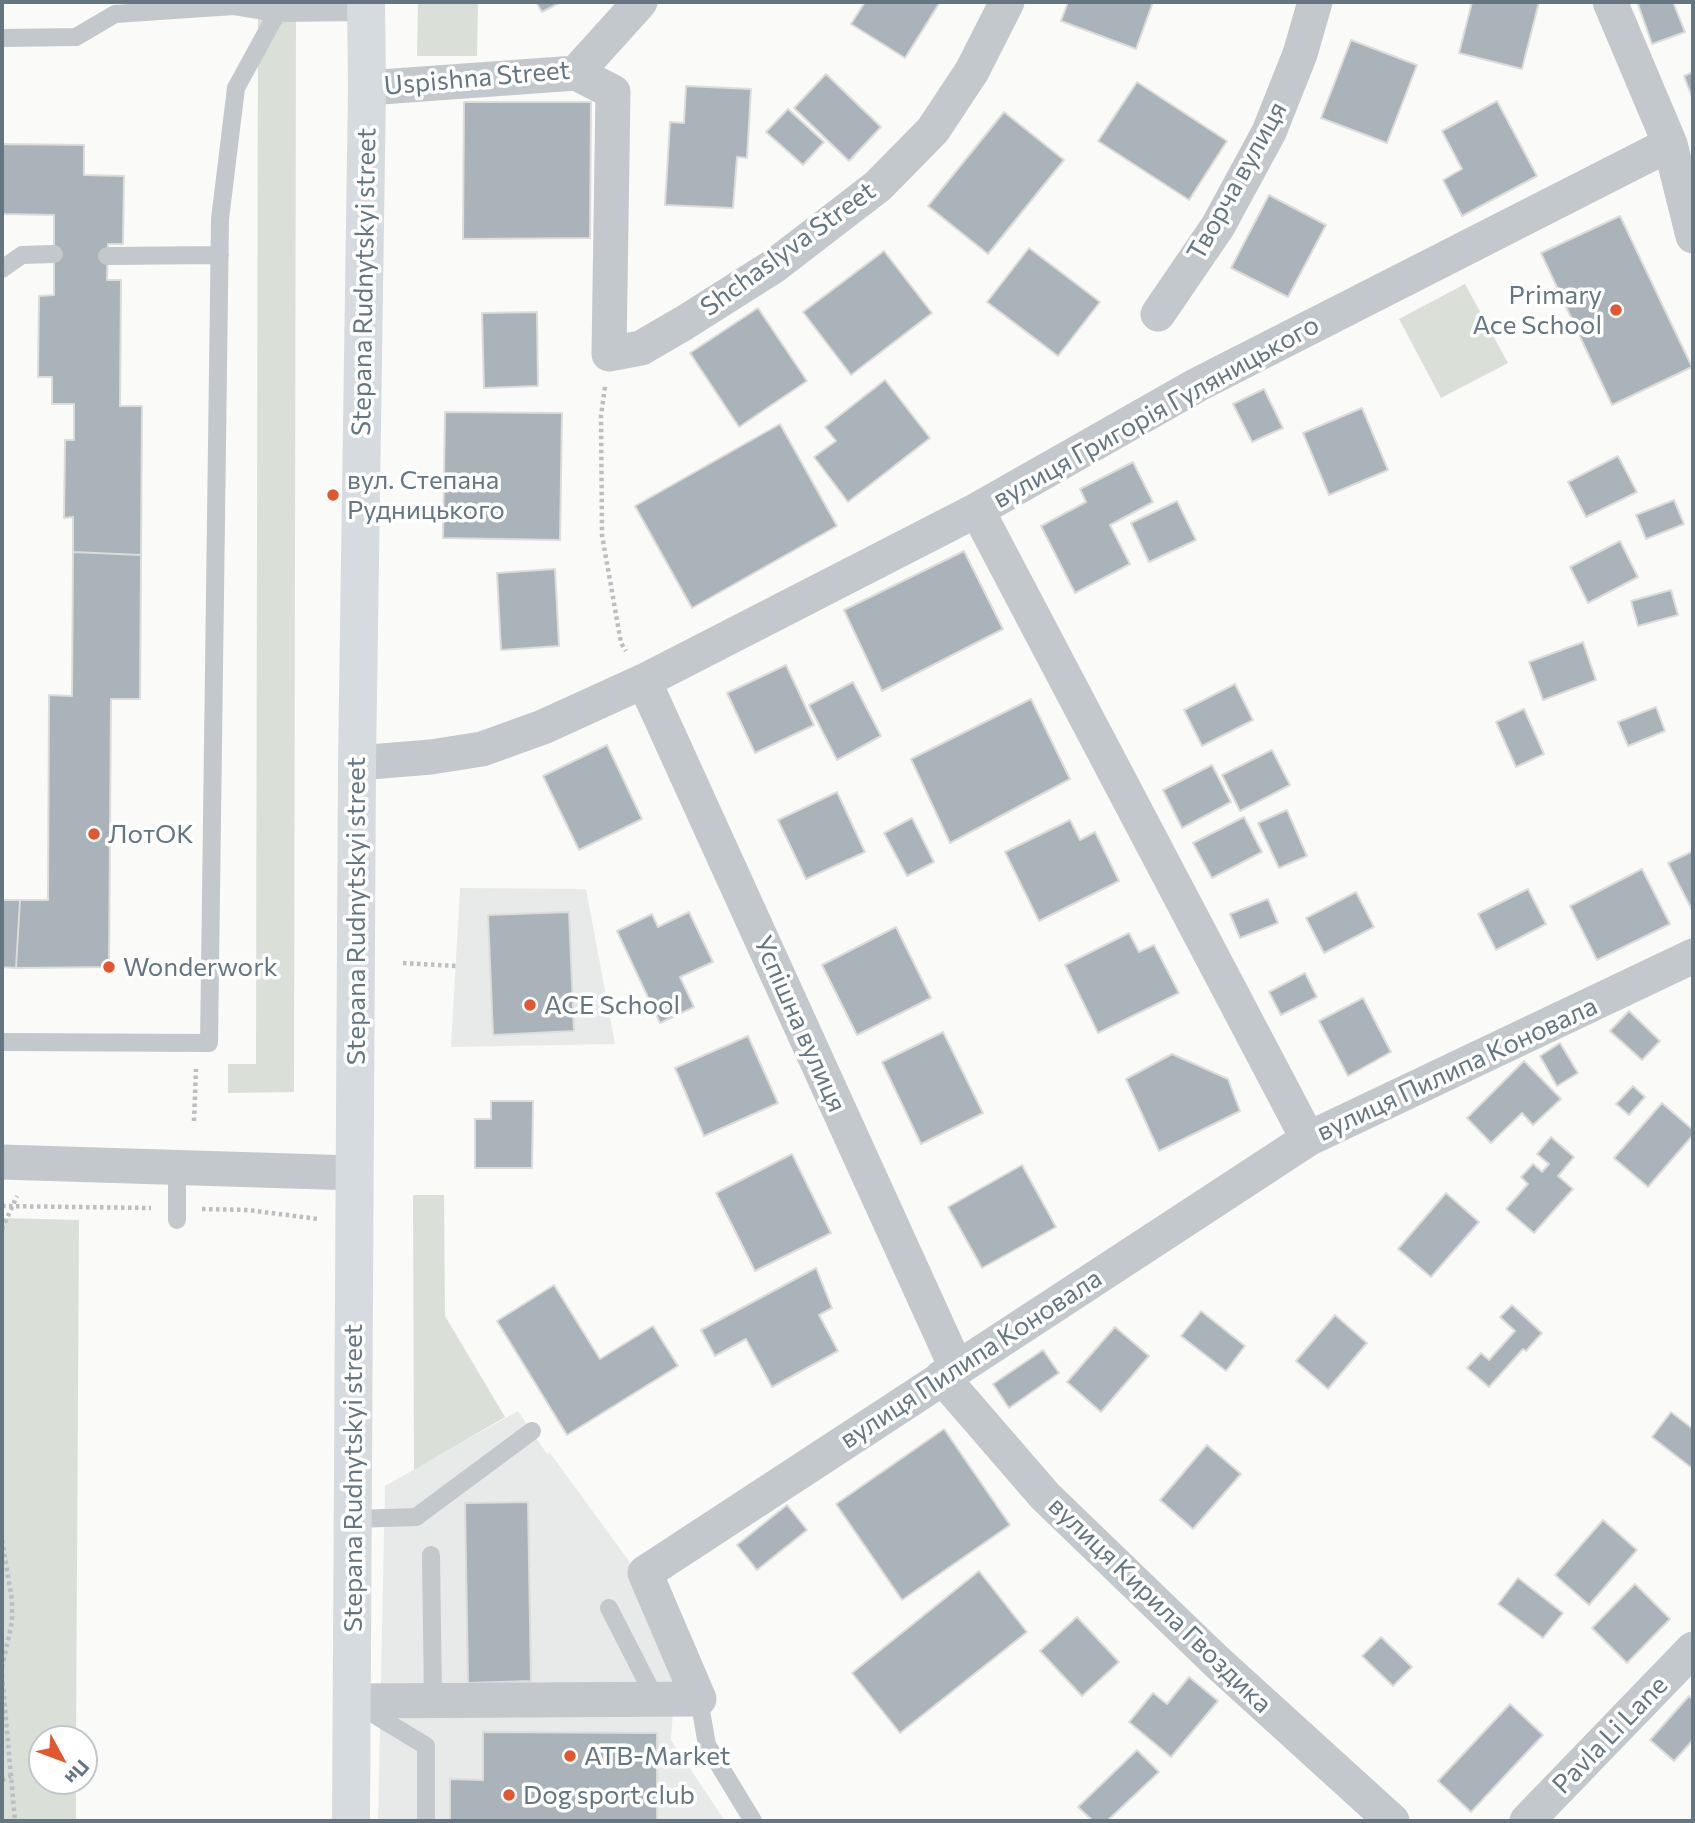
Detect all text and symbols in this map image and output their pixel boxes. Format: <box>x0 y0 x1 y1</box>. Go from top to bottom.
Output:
street label: Uspishna Street <box>383 54 571 102</box>
street label: Творча вулиця <box>1181 96 1293 266</box>
street label: Stepana Rudnytskyi street <box>346 128 382 436</box>
street label: Shchaslyva Street <box>694 175 882 323</box>
place label: Primary Ace School <box>1472 279 1602 340</box>
marker: Primary Ace School <box>1608 302 1624 318</box>
street label: вулиця Григорія Гуляницького <box>988 309 1324 515</box>
place label: вул. Степана Рудницького <box>347 464 505 526</box>
marker: вул. Степана Рудницького <box>325 487 341 503</box>
street label: Stepana Rudnytskyi street <box>340 757 372 1065</box>
place label: ЛотОК <box>108 818 194 850</box>
marker: ЛотОК <box>86 826 102 842</box>
street label: Успішна вулиця <box>747 931 853 1117</box>
place label: Wonderwork <box>123 951 278 983</box>
marker: Wonderwork <box>101 959 117 975</box>
place label: ACE School <box>544 989 680 1021</box>
street label: вулиця Пилипа Коновала <box>1312 990 1602 1148</box>
marker: ACE School <box>522 997 538 1013</box>
street label: вулиця Пилипа Коновала <box>834 1263 1108 1455</box>
street label: Stepana Rudnytskyi street <box>337 1324 369 1632</box>
street label: вулиця Кирила Гвоздика <box>1042 1490 1278 1720</box>
street label: Pavla Li Lane <box>1546 1670 1674 1800</box>
north arrow <box>28 1725 98 1795</box>
place label: ATB-Market <box>584 1740 730 1772</box>
marker: ATB-Market <box>562 1748 578 1764</box>
text: Пн <box>61 1756 95 1790</box>
place label: Dog sport club <box>523 1779 695 1811</box>
marker: Dog sport club <box>501 1787 517 1803</box>

